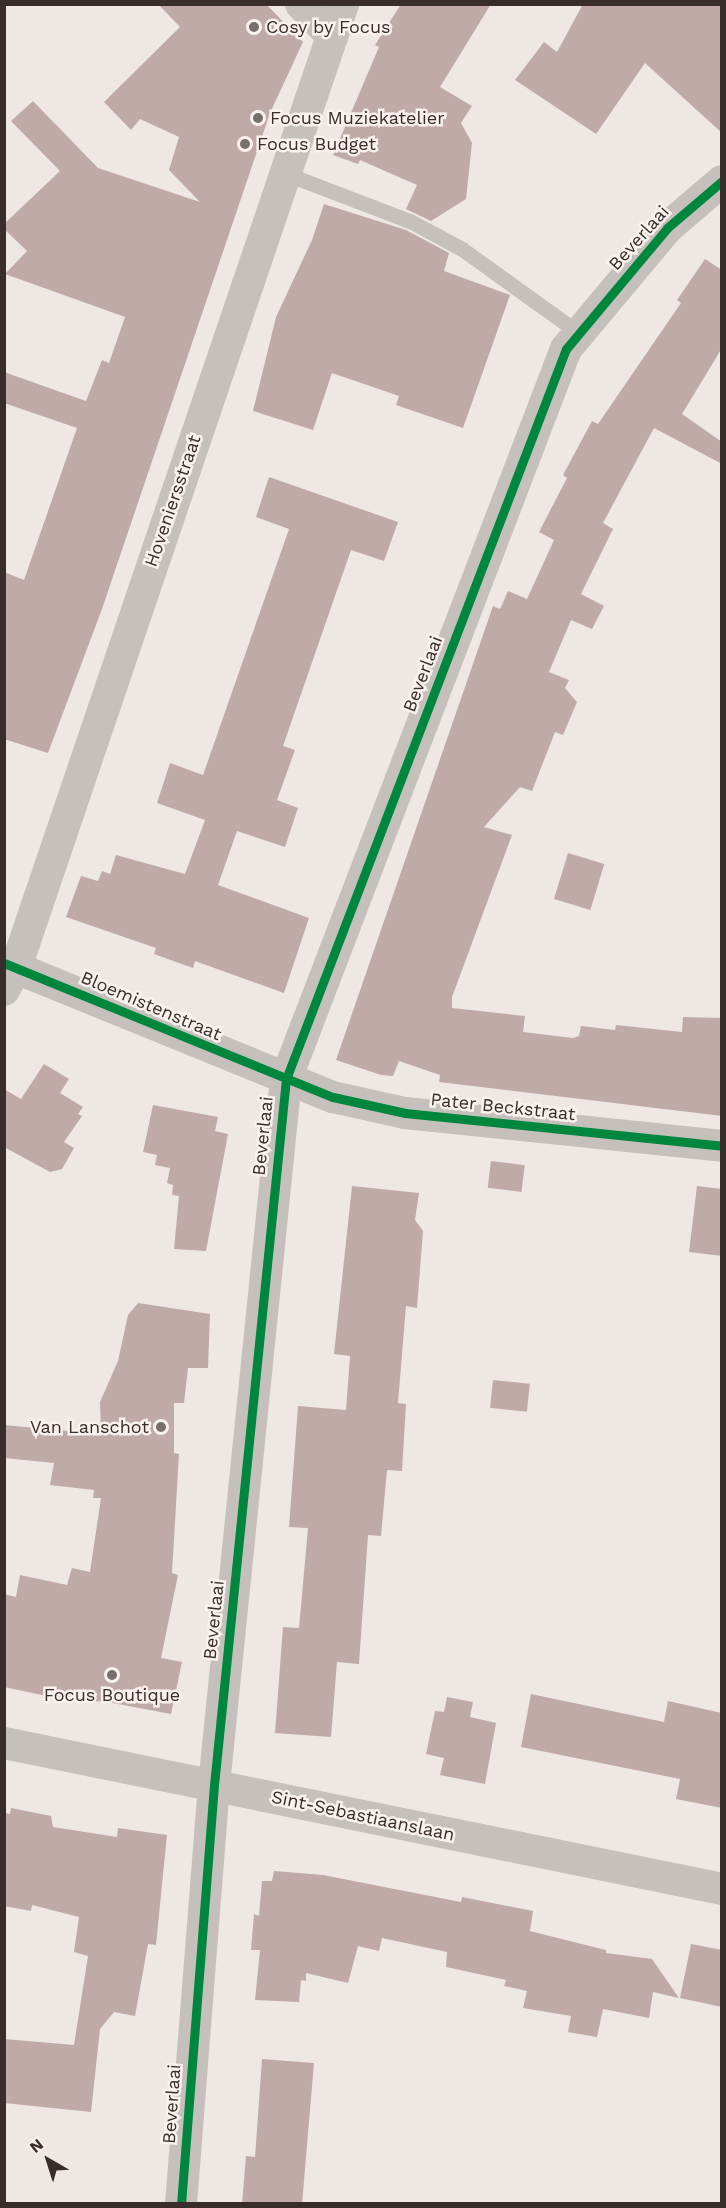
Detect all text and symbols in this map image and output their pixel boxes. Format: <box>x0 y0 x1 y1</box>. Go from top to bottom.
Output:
place label: Cosy by Focus <box>266 16 391 38</box>
marker: Cosy by Focus <box>247 20 261 34</box>
place label: Focus Muziekatelier <box>270 107 445 129</box>
marker: Focus Muziekatelier <box>251 111 265 125</box>
place label: Focus Budget <box>257 133 376 155</box>
marker: Focus Budget <box>238 137 252 151</box>
street label: Beverlaai <box>604 201 674 275</box>
street label: Hoveniersstraat <box>140 432 206 570</box>
street label: Beverlaai <box>399 633 447 715</box>
street label: Bloemistenstraat <box>77 967 225 1045</box>
street label: Pater Beckstraat <box>429 1089 577 1125</box>
street label: Beverlaai <box>248 1095 278 1177</box>
place label: Van Lanschot <box>30 1416 149 1438</box>
marker: Van Lanschot <box>154 1420 168 1434</box>
street label: Beverlaai <box>199 1579 229 1661</box>
marker: Focus Boutique <box>105 1668 119 1682</box>
place label: Focus Boutique <box>44 1684 180 1706</box>
street label: Sint-Sebastiaanslaan <box>270 1786 456 1846</box>
street label: Beverlaai <box>158 2064 186 2144</box>
north arrow <box>18 2130 78 2190</box>
text: N <box>26 2135 47 2157</box>

